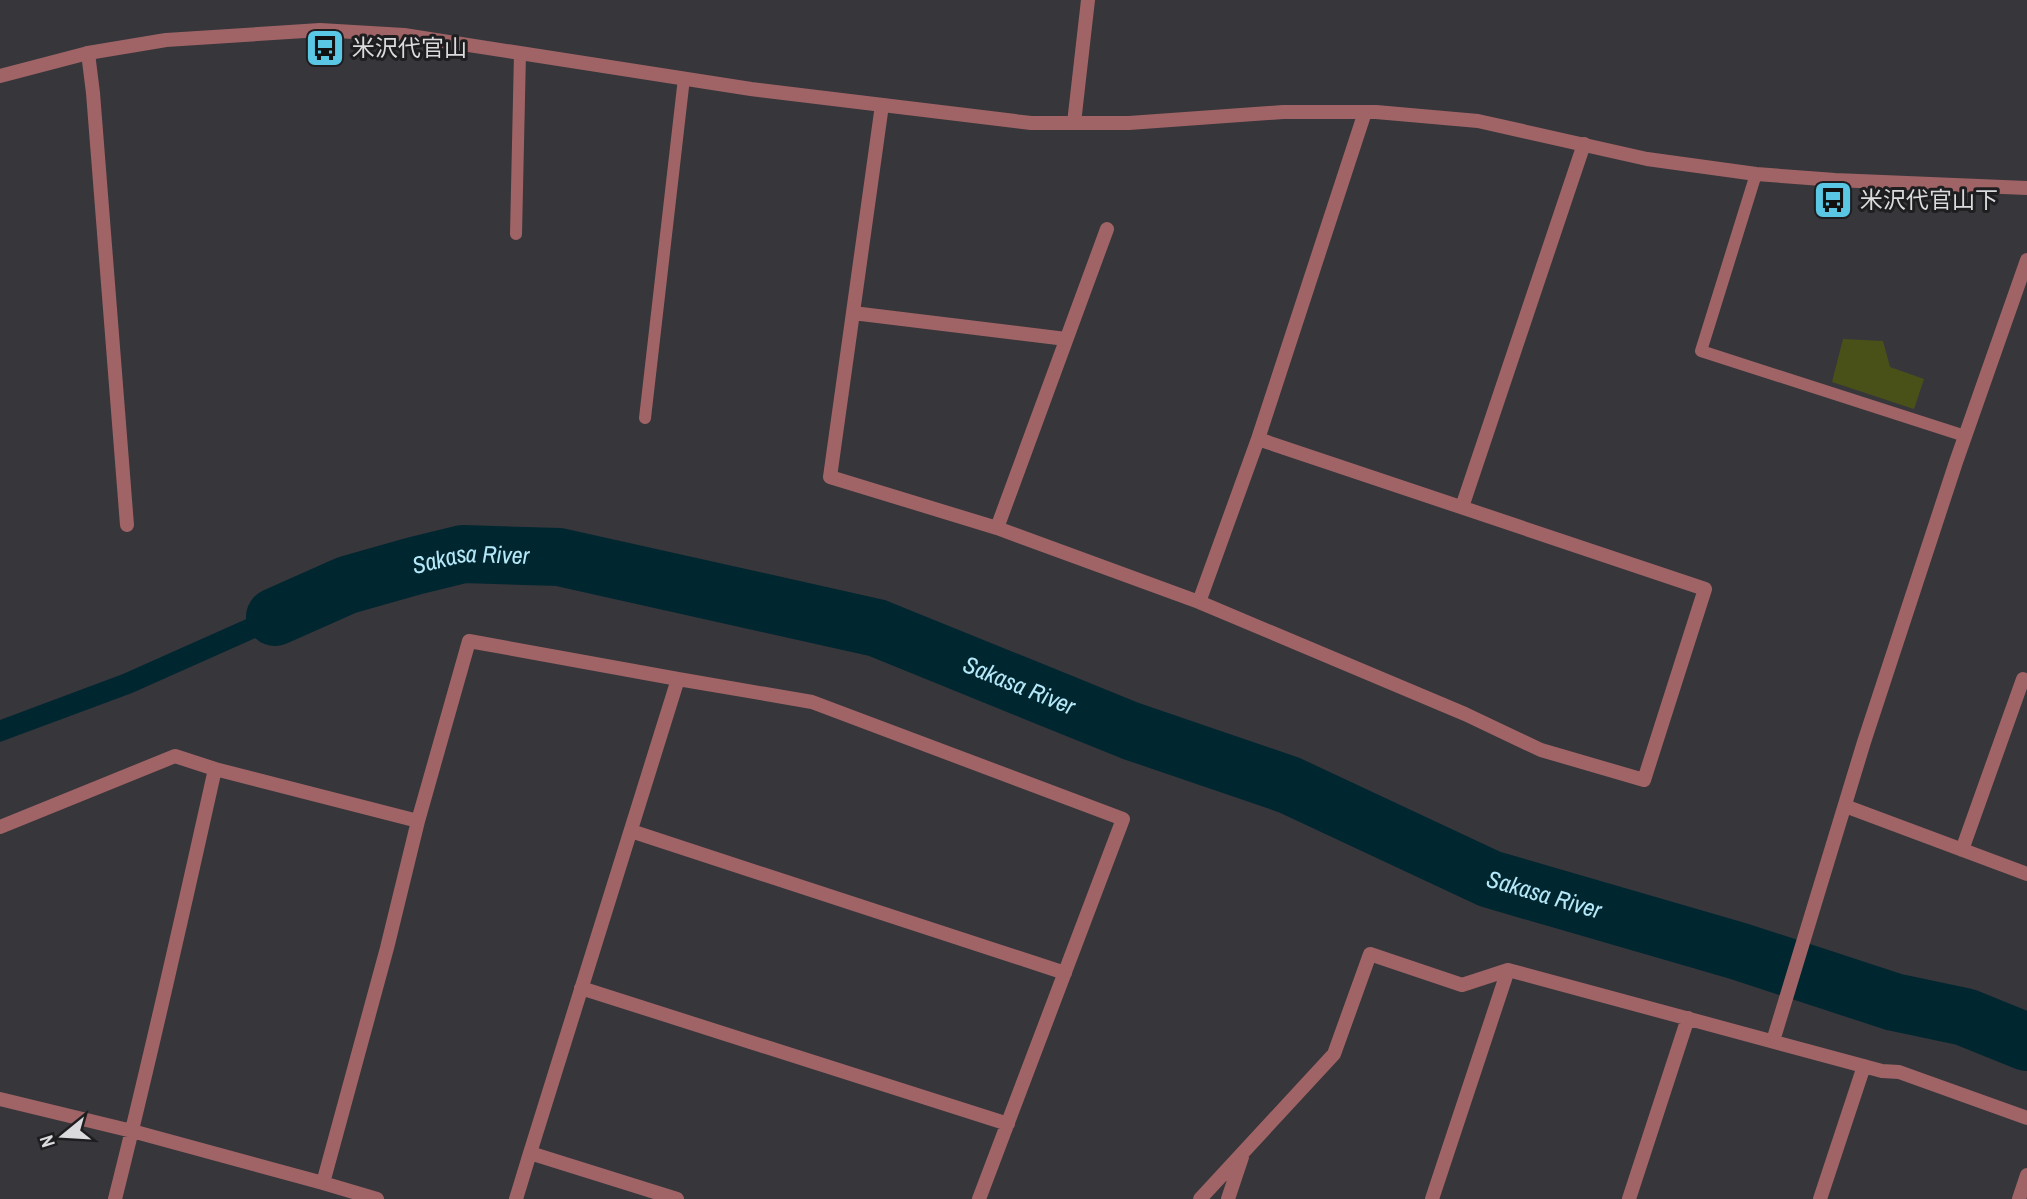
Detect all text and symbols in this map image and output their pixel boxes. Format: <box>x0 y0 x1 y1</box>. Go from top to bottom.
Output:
bus stop icon: 米沢代官山 <box>304 27 346 69</box>
place label: 米沢代官山 <box>352 32 467 63</box>
bus stop icon: 米沢代官山下 <box>1812 179 1854 221</box>
place label: 米沢代官山下 <box>1860 184 1998 215</box>
water label: Sakasa River <box>408 537 531 581</box>
water label: Sakasa River <box>959 648 1082 722</box>
water label: Sakasa River <box>1483 862 1607 926</box>
north arrow <box>28 1101 98 1171</box>
text: N <box>33 1132 61 1151</box>

